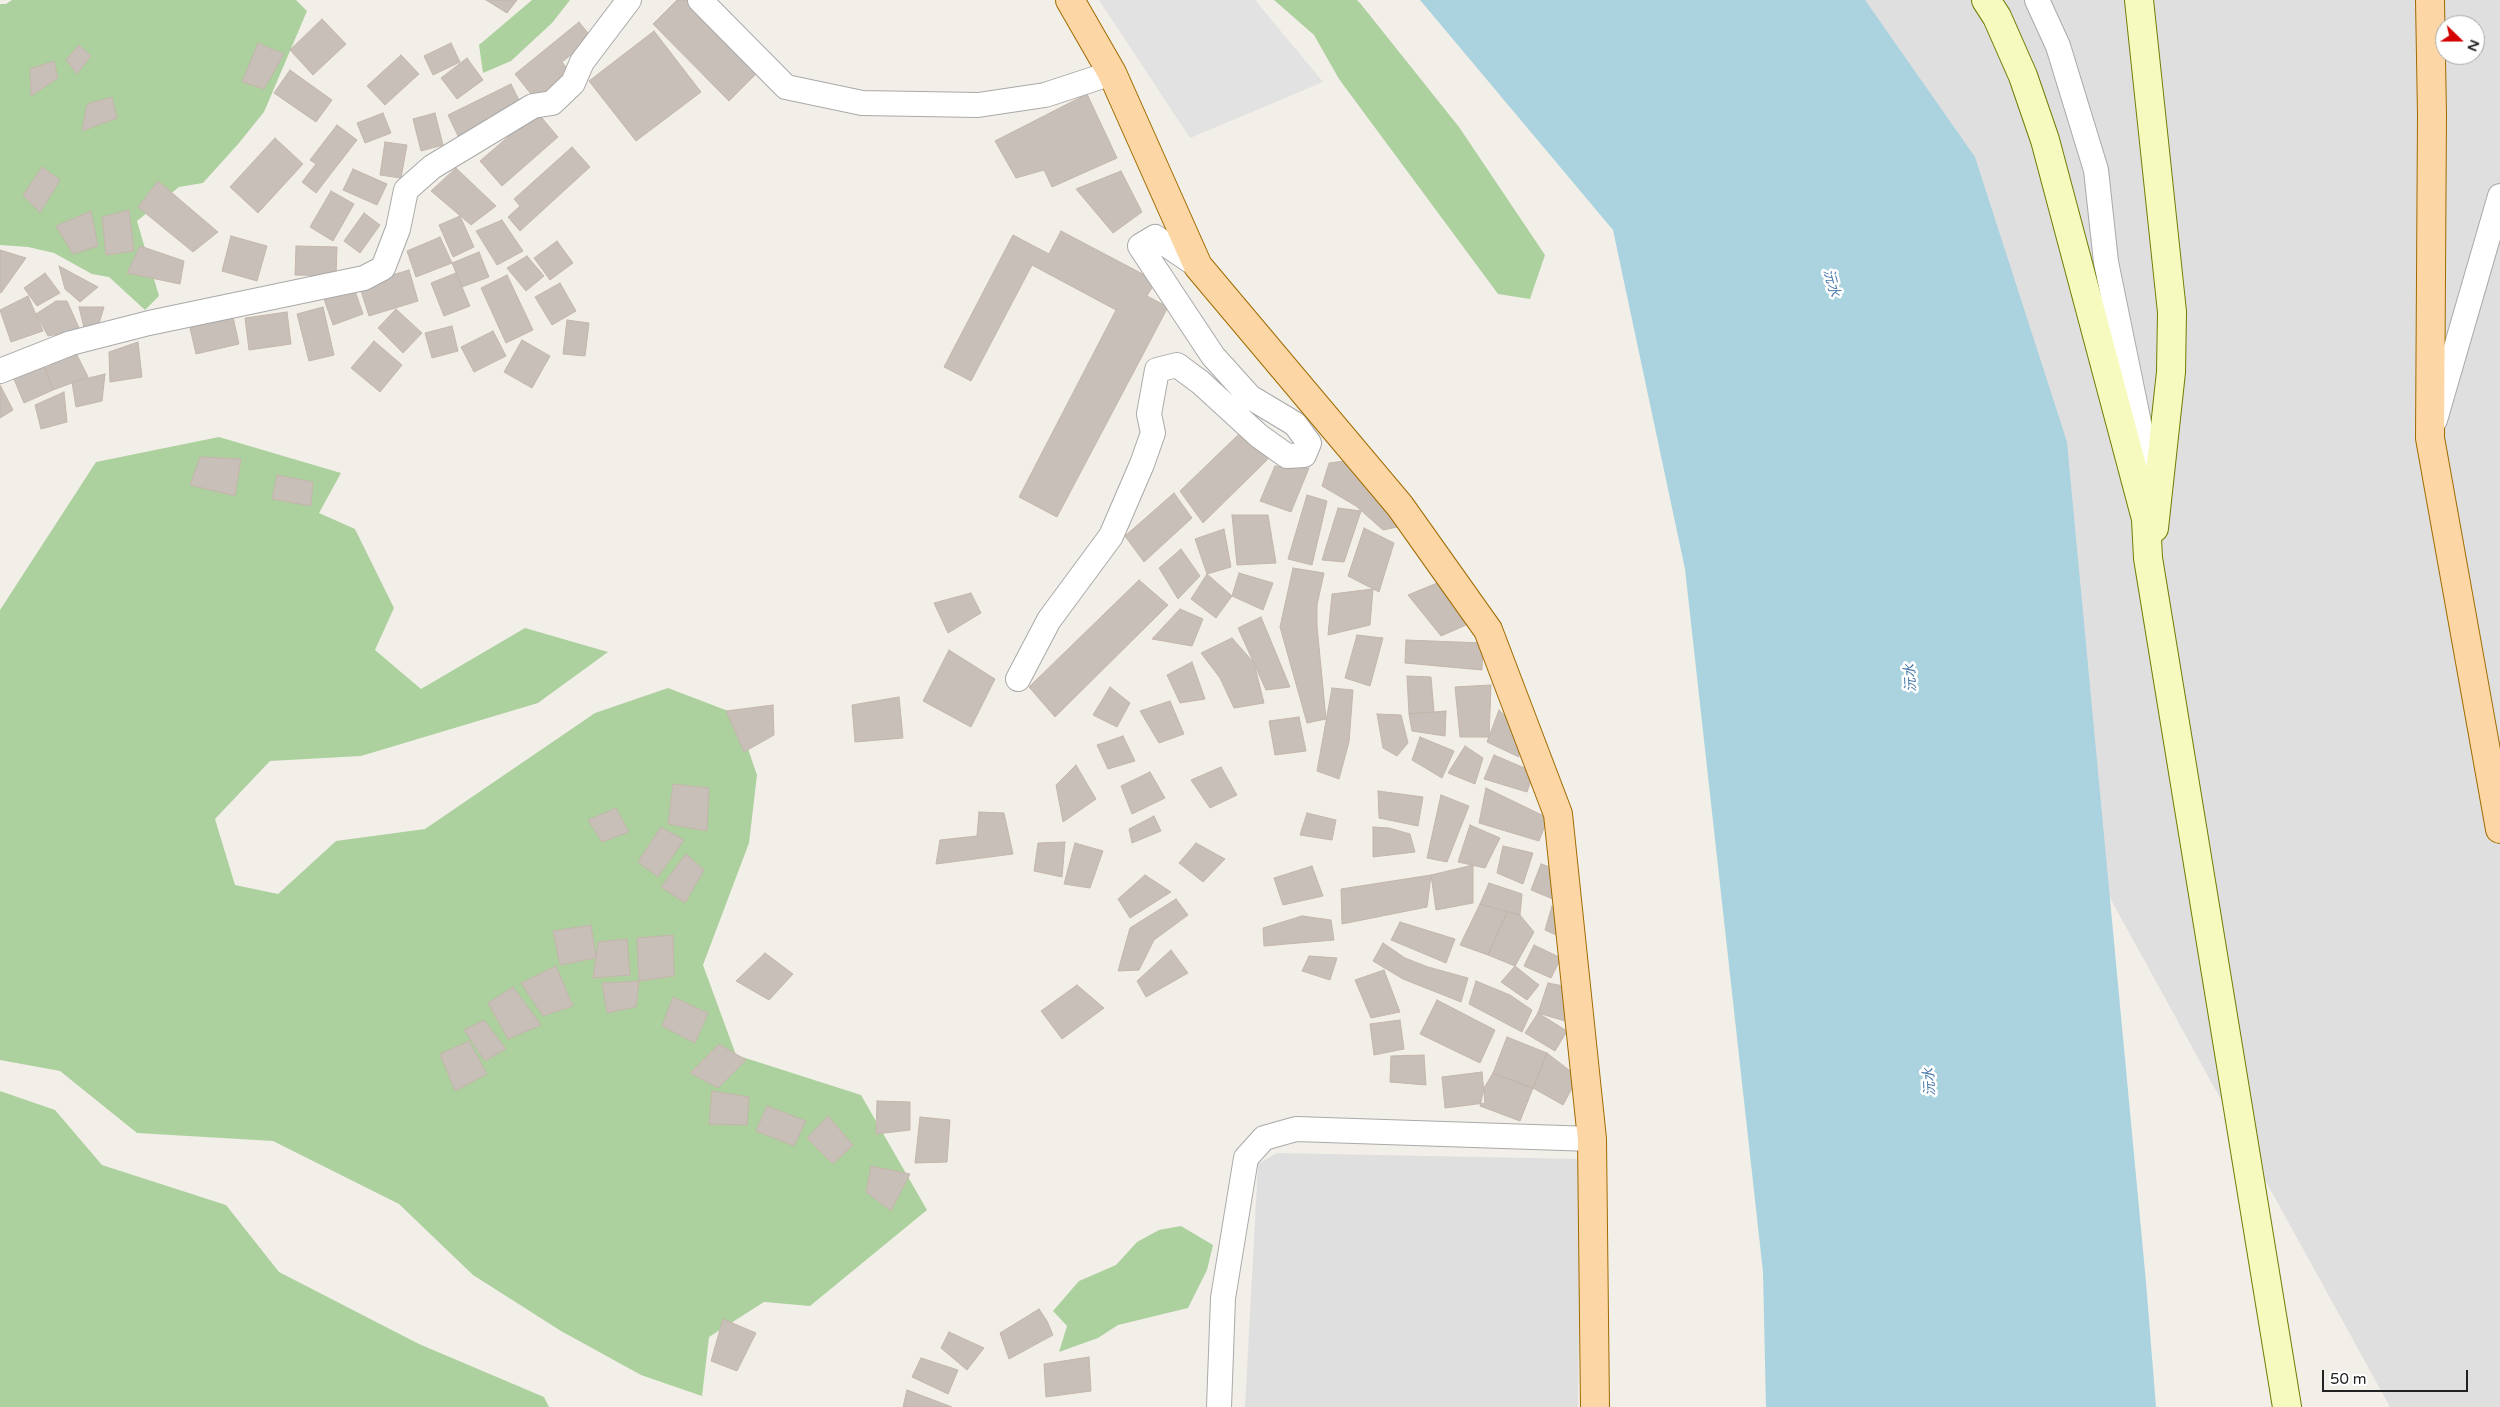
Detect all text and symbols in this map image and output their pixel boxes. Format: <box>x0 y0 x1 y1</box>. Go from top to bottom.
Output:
north arrow <box>2435 15 2485 65</box>
text: N <box>2463 37 2483 54</box>
water label: 沅水 <box>1819 267 1843 299</box>
water label: 沅水 <box>1902 664 1920 692</box>
water label: 沅水 <box>1921 1068 1939 1096</box>
scale bar <box>2325 1360 2471 1392</box>
text: 50 m <box>2330 1370 2367 1388</box>

